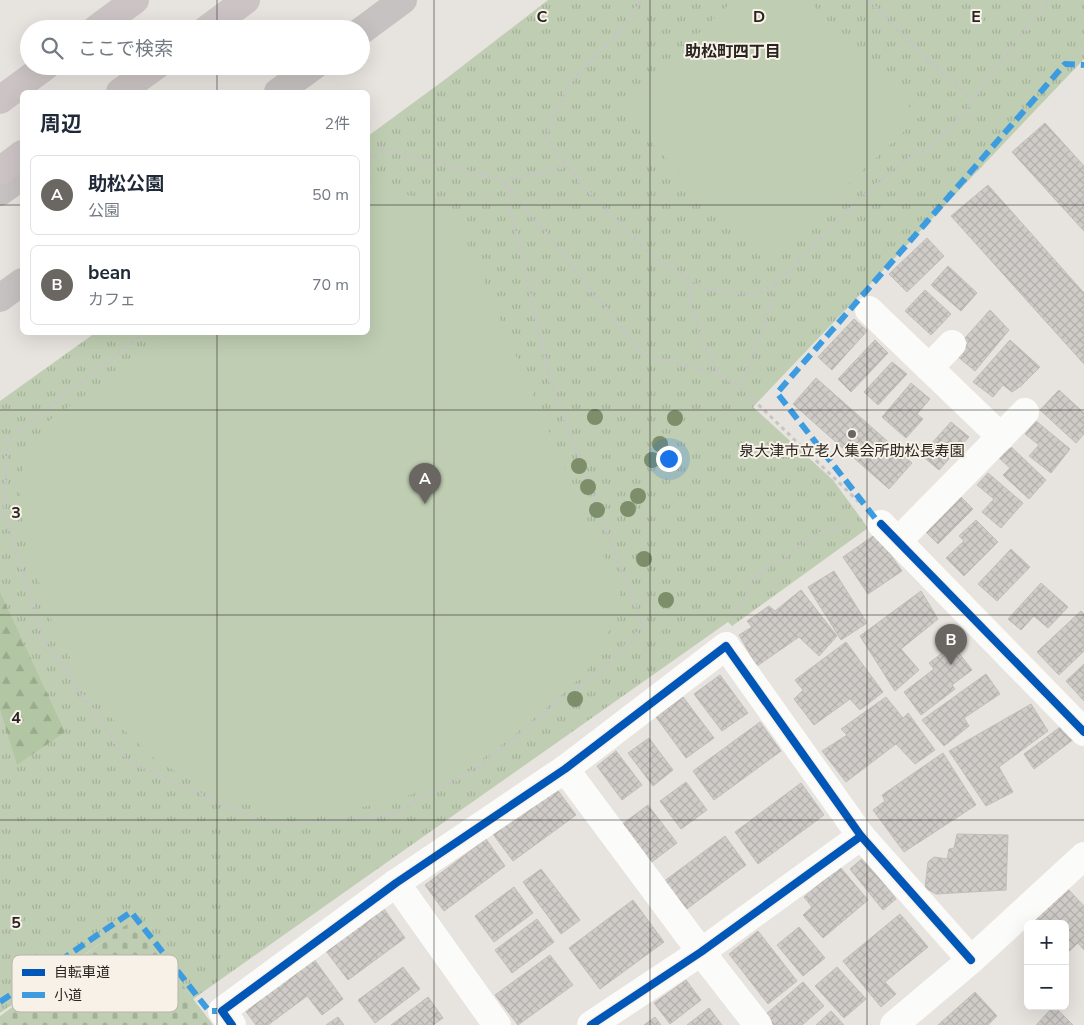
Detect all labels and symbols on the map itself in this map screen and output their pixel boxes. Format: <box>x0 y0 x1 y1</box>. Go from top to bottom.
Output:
text: C <box>537 6 548 28</box>
text: D <box>753 6 765 28</box>
text: E <box>971 6 981 28</box>
district label: 助松町四丁目 <box>685 41 781 63</box>
marker: 泉大津市立老人集会所助松長寿園 <box>846 428 858 440</box>
place label: 泉大津市立老人集会所助松長寿園 <box>739 441 965 461</box>
your location <box>656 446 682 472</box>
pin: A <box>409 463 441 504</box>
text: 3 <box>11 502 21 524</box>
pin: B <box>935 624 967 665</box>
text: 4 <box>11 707 21 729</box>
text: 5 <box>11 912 21 934</box>
legend <box>12 955 178 1012</box>
text: 自転車道 <box>54 963 110 982</box>
text: 小道 <box>54 986 82 1005</box>

